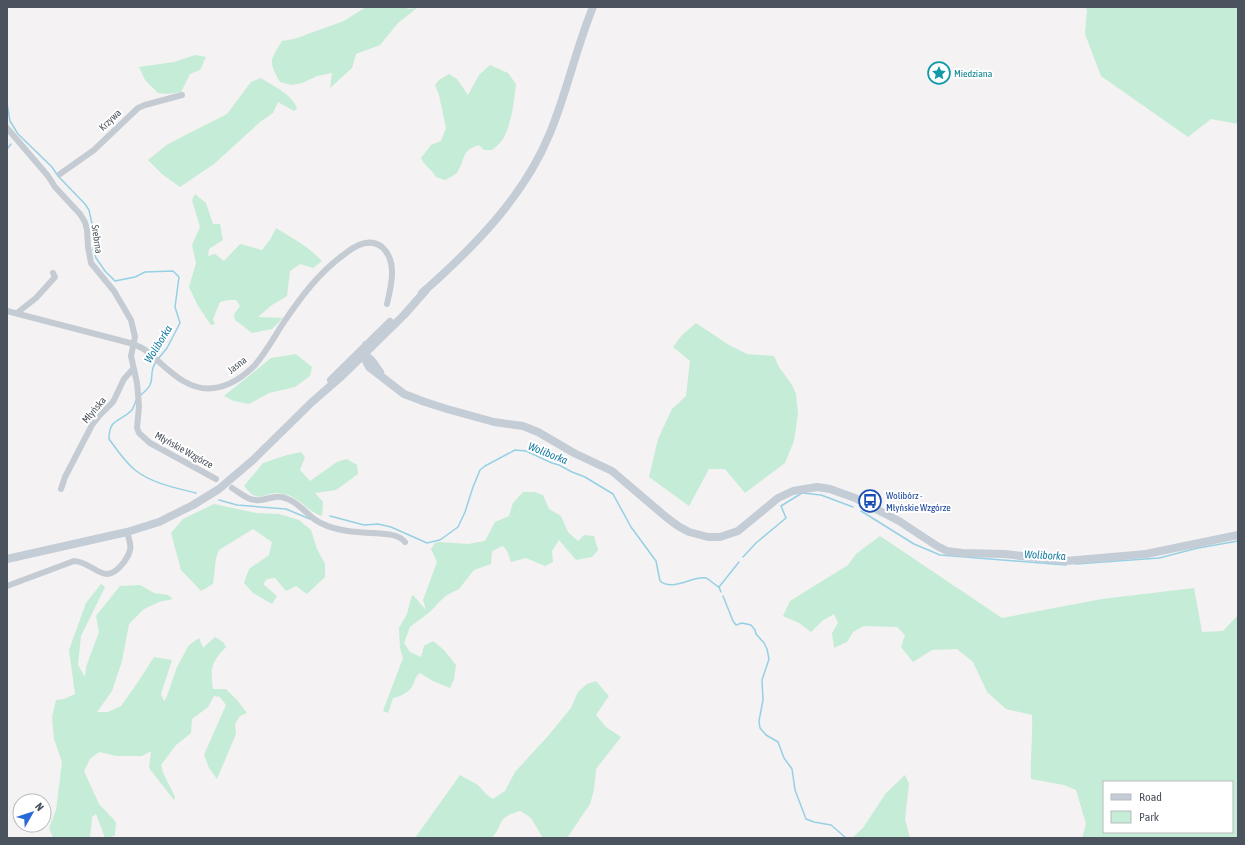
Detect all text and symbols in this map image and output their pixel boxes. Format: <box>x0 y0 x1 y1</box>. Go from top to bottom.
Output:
place icon: Miedziana <box>926 60 952 86</box>
place label: Miedziana <box>954 68 993 79</box>
street label: Krzywa <box>97 107 123 133</box>
street label: Srebrna <box>90 224 105 254</box>
water label: Woliborka <box>142 323 174 365</box>
street label: Jasna <box>225 354 249 376</box>
street label: Młyńska <box>80 394 108 425</box>
street label: Młyńskie Wzgórze <box>153 430 215 471</box>
water label: Woliborka <box>526 440 570 466</box>
bus stop icon: Wolibórz - Młyńskie Wzgórze <box>857 488 883 514</box>
place label: Wolibórz - Młyńskie Wzgórze <box>886 490 951 513</box>
water label: Woliborka <box>1024 548 1066 562</box>
legend <box>1103 781 1233 833</box>
text: Road <box>1139 790 1162 804</box>
north arrow <box>12 793 52 833</box>
text: N <box>33 800 46 813</box>
text: Park <box>1139 810 1160 824</box>

